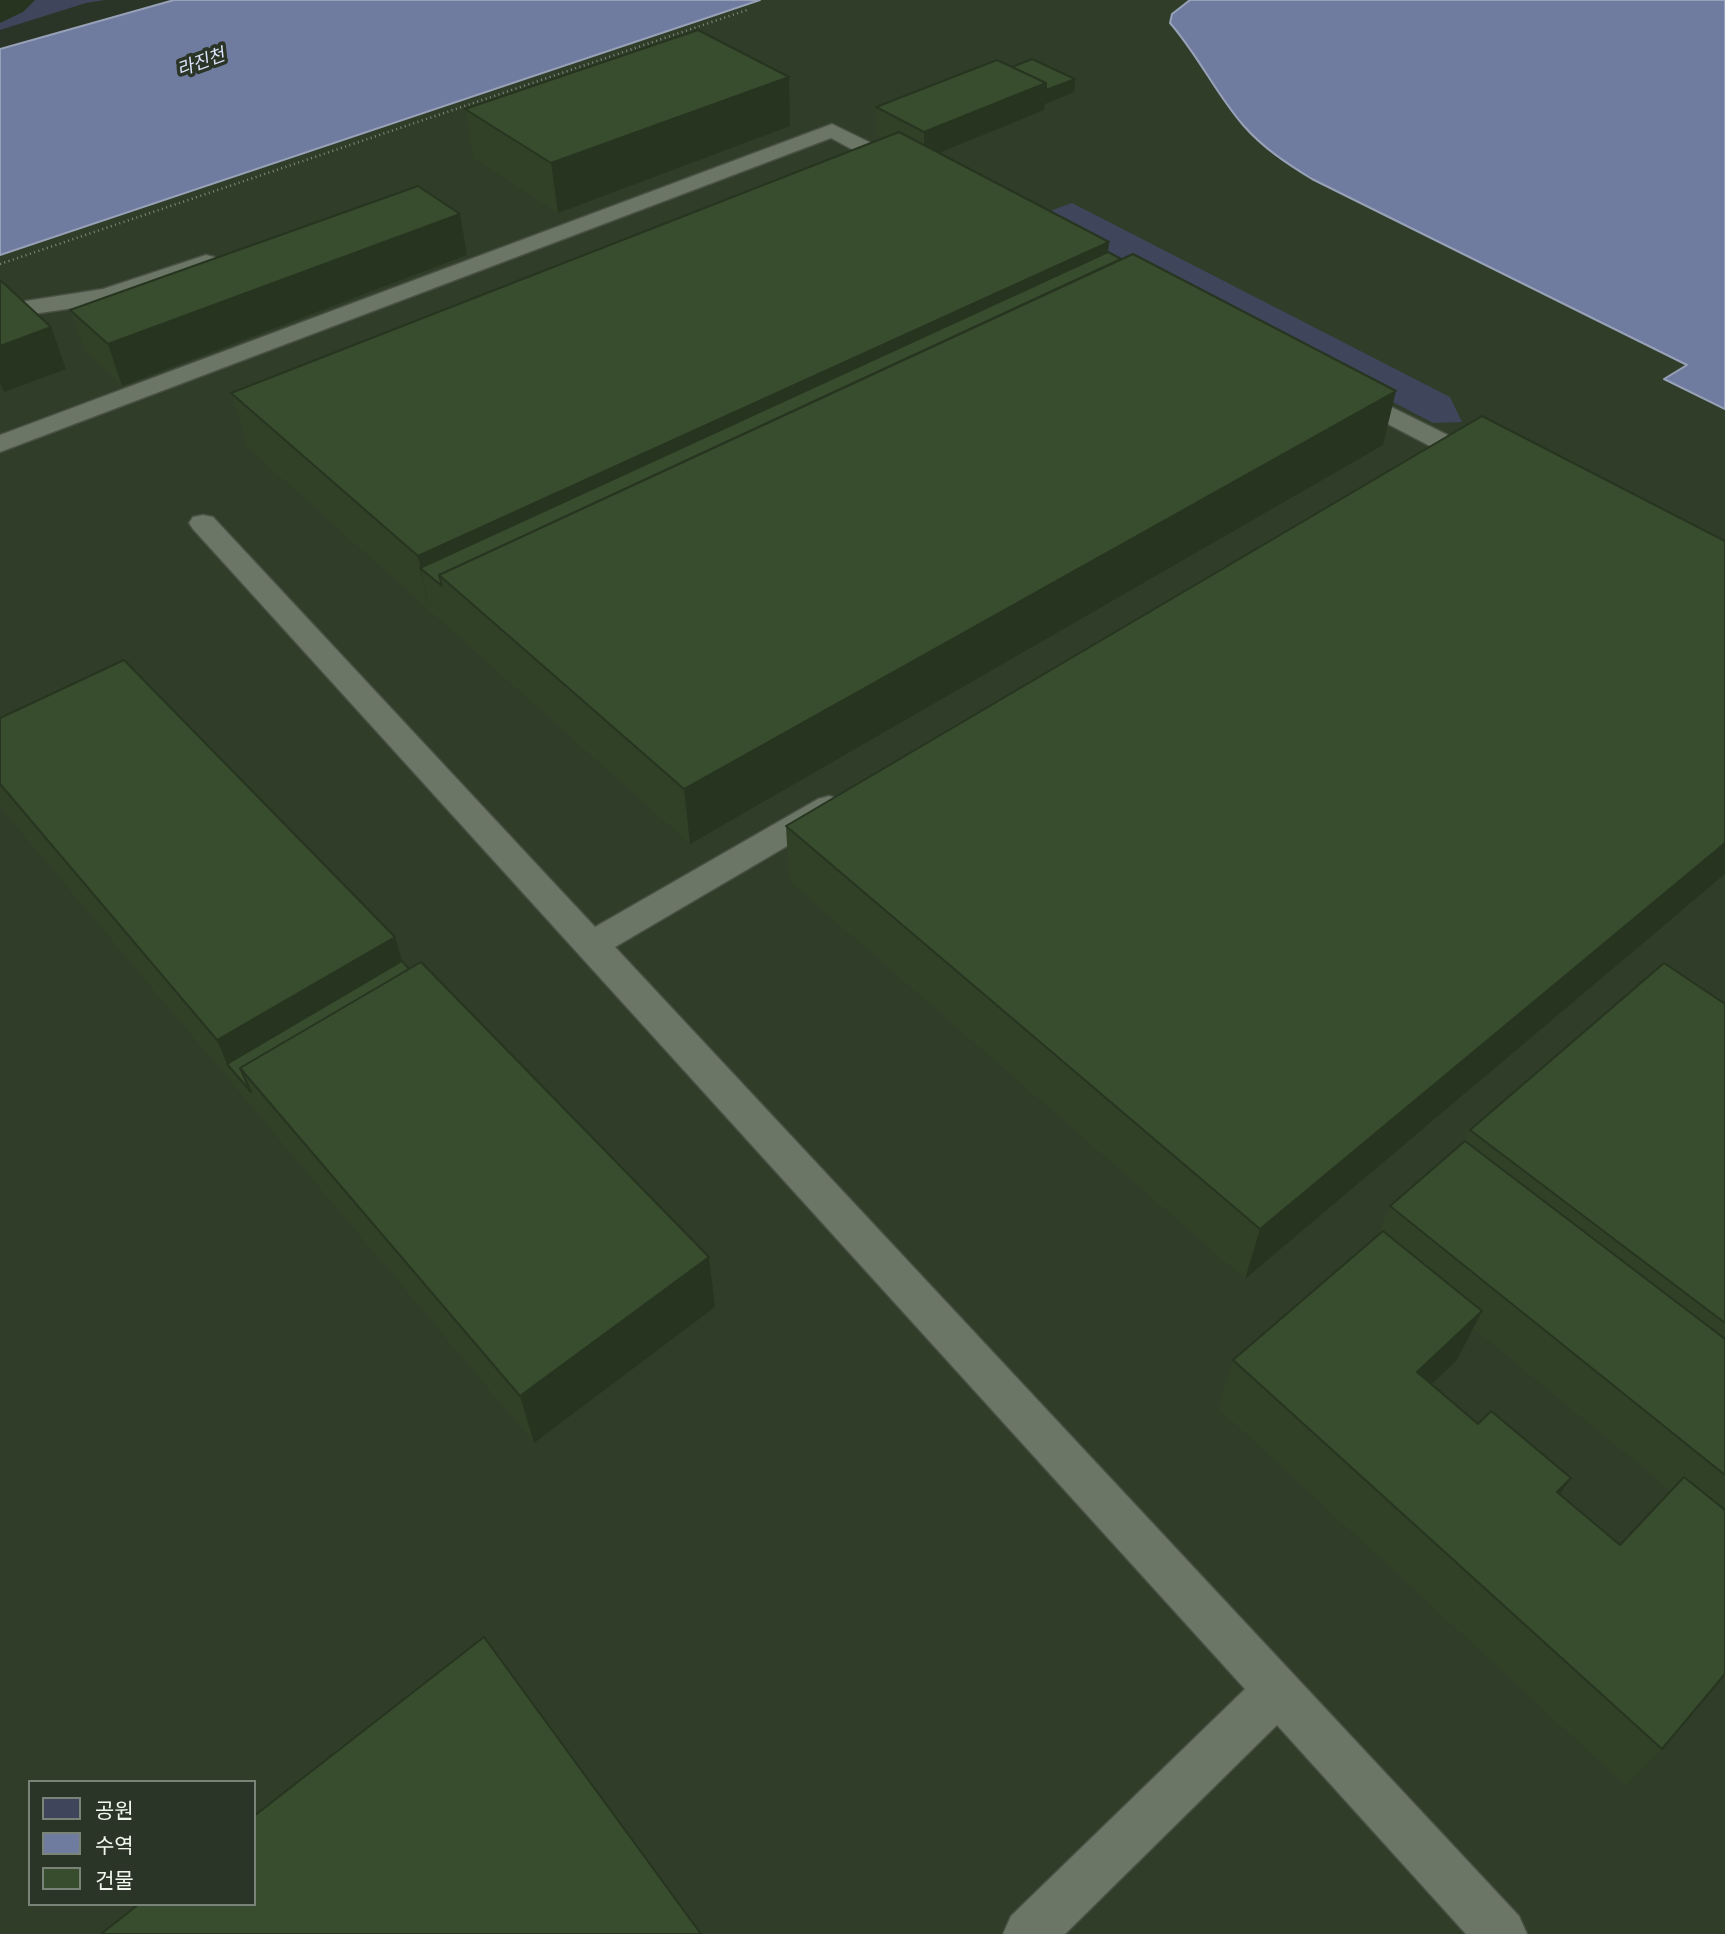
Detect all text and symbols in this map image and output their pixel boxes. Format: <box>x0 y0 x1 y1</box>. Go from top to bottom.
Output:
water label: 라진천 <box>174 44 228 82</box>
legend <box>28 1780 256 1906</box>
text: 공원 <box>95 1796 134 1824</box>
text: 수역 <box>95 1831 134 1859</box>
text: 건물 <box>95 1866 134 1894</box>

